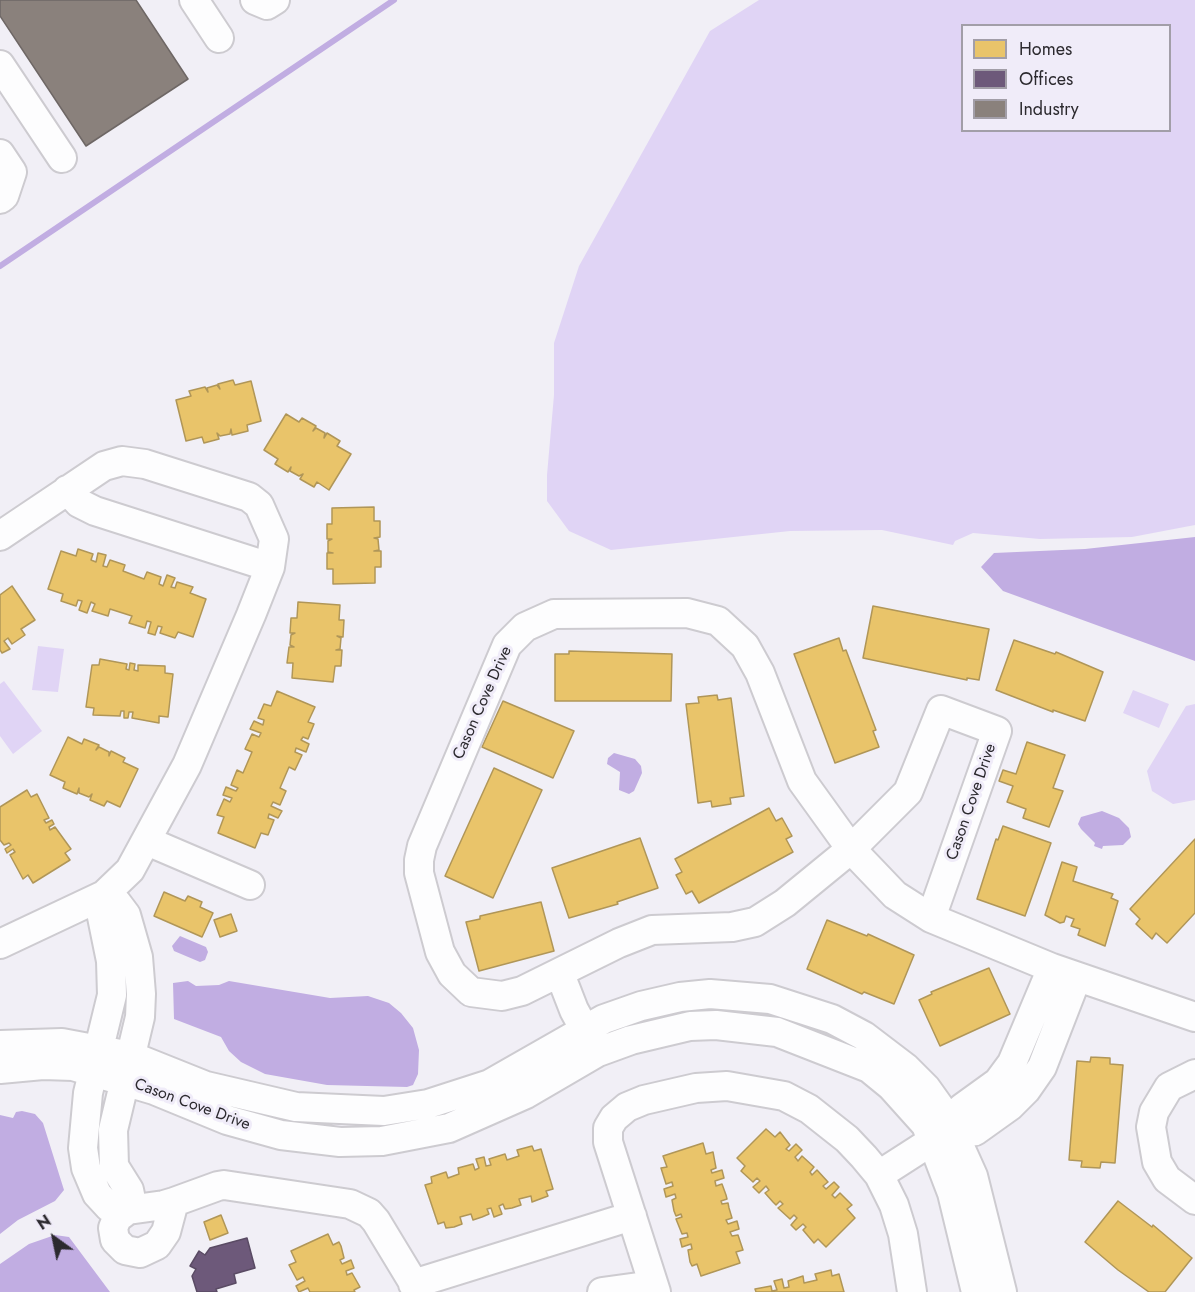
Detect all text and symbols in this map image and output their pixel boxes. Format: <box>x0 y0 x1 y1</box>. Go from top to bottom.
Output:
legend <box>961 24 1171 132</box>
text: Homes <box>1019 36 1072 62</box>
text: Offices <box>1019 66 1073 92</box>
text: Industry <box>1019 96 1079 122</box>
street label: Cason Cove Drive <box>449 643 517 763</box>
street label: Cason Cove Drive <box>943 741 1001 863</box>
street label: Cason Cove Drive <box>131 1075 253 1135</box>
north arrow <box>24 1208 84 1268</box>
text: N <box>32 1209 56 1236</box>

